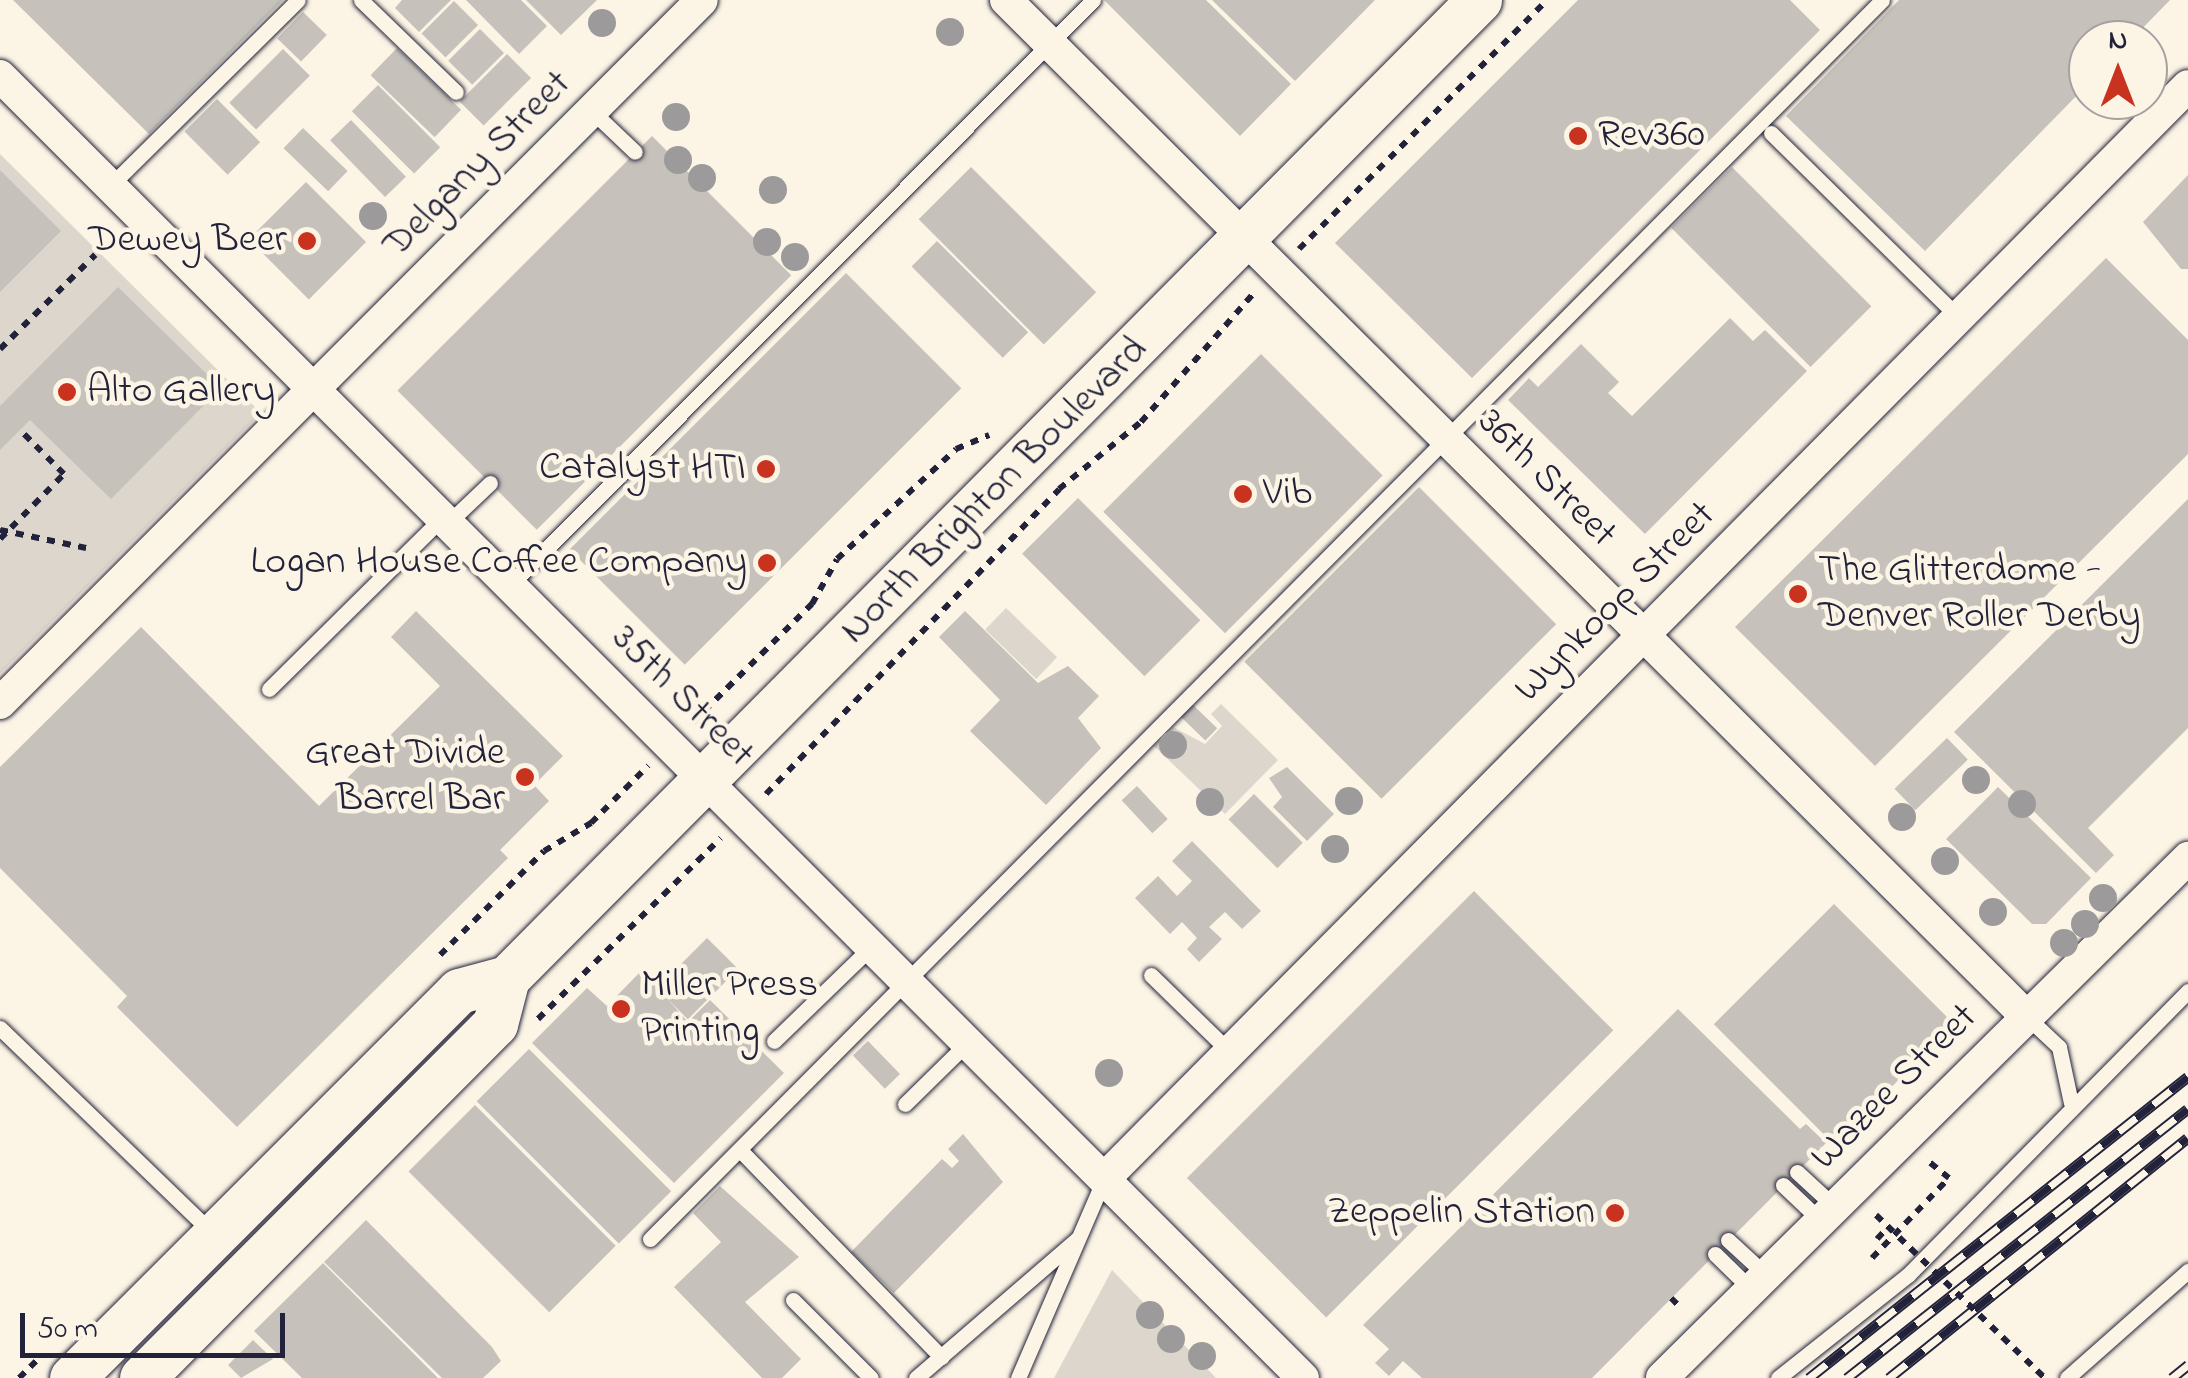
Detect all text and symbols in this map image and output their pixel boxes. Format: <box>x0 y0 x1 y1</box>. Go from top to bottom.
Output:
north arrow <box>2068 20 2168 120</box>
text: N <box>2109 21 2127 62</box>
street label: Delgany Street <box>374 61 582 269</box>
place label: Rev360 <box>1598 112 1705 160</box>
marker: Rev360 <box>1567 125 1589 147</box>
place label: Dewey Beer <box>88 217 287 265</box>
marker: Dewey Beer <box>296 230 318 252</box>
street label: North Brighton Boulevard <box>831 327 1159 655</box>
place label: Alto Gallery <box>87 368 275 416</box>
marker: Alto Gallery <box>56 381 78 403</box>
street label: 36th Street <box>1466 399 1626 559</box>
place label: Catalyst HTI <box>539 445 746 493</box>
marker: Catalyst HTI <box>755 458 777 480</box>
place label: Vib <box>1263 470 1312 518</box>
marker: Vib <box>1232 483 1254 505</box>
street label: Wynkoop Street <box>1505 492 1727 714</box>
place label: Logan House Coffee Company <box>251 539 747 587</box>
place label: The Glitterdome - Denver Roller Derby <box>1818 547 2140 641</box>
marker: Logan House Coffee Company <box>756 552 778 574</box>
marker: The Glitterdome - Denver Roller Derby <box>1787 583 1809 605</box>
street label: 35th Street <box>600 615 764 779</box>
place label: Great Divide Barrel Bar <box>305 730 505 824</box>
marker: Great Divide Barrel Bar <box>514 766 536 788</box>
place label: Miller Press Printing <box>641 962 818 1056</box>
street label: Wazee Street <box>1802 995 1988 1181</box>
marker: Miller Press Printing <box>610 998 632 1020</box>
place label: Zeppelin Station <box>1327 1189 1595 1237</box>
marker: Zeppelin Station <box>1604 1202 1626 1224</box>
scale bar <box>25 1293 290 1355</box>
text: 50 m <box>37 1308 98 1352</box>

